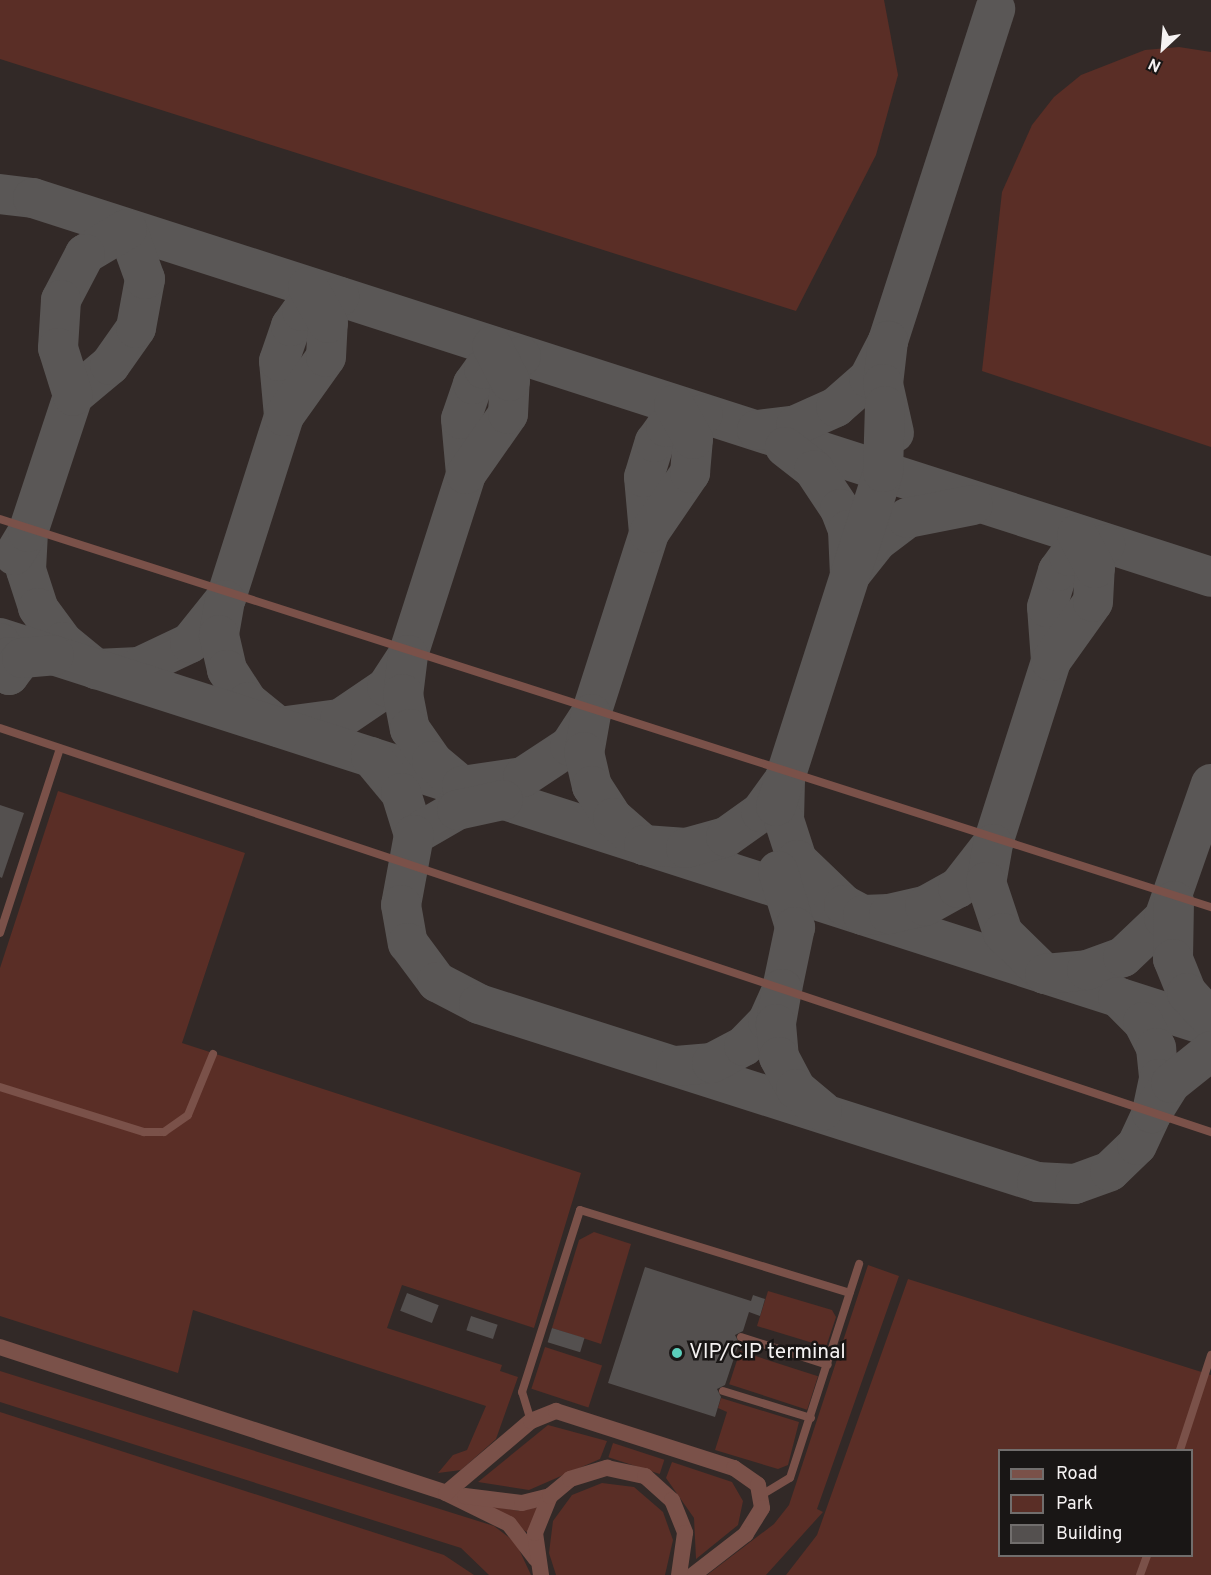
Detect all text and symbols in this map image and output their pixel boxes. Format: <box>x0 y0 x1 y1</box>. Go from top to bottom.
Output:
north arrow <box>1133 18 1193 78</box>
text: N <box>1146 53 1165 76</box>
place label: VIP/CIP terminal <box>689 1340 846 1366</box>
marker: VIP/CIP terminal <box>670 1346 684 1360</box>
legend <box>998 1449 1193 1557</box>
text: Road <box>1056 1463 1098 1486</box>
text: Park <box>1056 1493 1093 1516</box>
text: Building <box>1056 1523 1122 1546</box>

